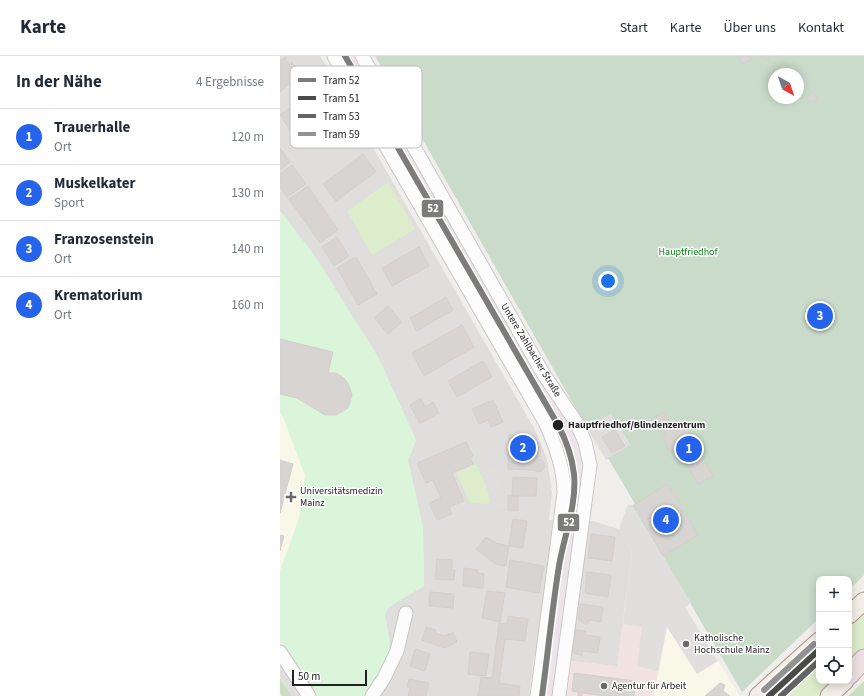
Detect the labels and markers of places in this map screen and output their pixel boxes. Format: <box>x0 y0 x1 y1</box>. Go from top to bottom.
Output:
pin: 3 <box>807 301 833 331</box>
marker: Hauptfriedhof/Blindenzentrum <box>551 418 565 432</box>
place label: Hauptfriedhof/Blindenzentrum <box>568 418 705 432</box>
pin: 2 <box>510 433 536 463</box>
pin: 1 <box>676 434 702 464</box>
place label: Universitätsmedizin Mainz <box>300 484 383 510</box>
marker: Universitätsmedizin Mainz <box>285 491 297 503</box>
pin: 4 <box>653 505 679 535</box>
place label: Katholische Hochschule Mainz <box>694 631 770 657</box>
marker: Katholische Hochschule Mainz <box>681 639 691 649</box>
place label: Agentur für Arbeit <box>612 679 687 693</box>
marker: Agentur für Arbeit <box>599 681 609 691</box>

